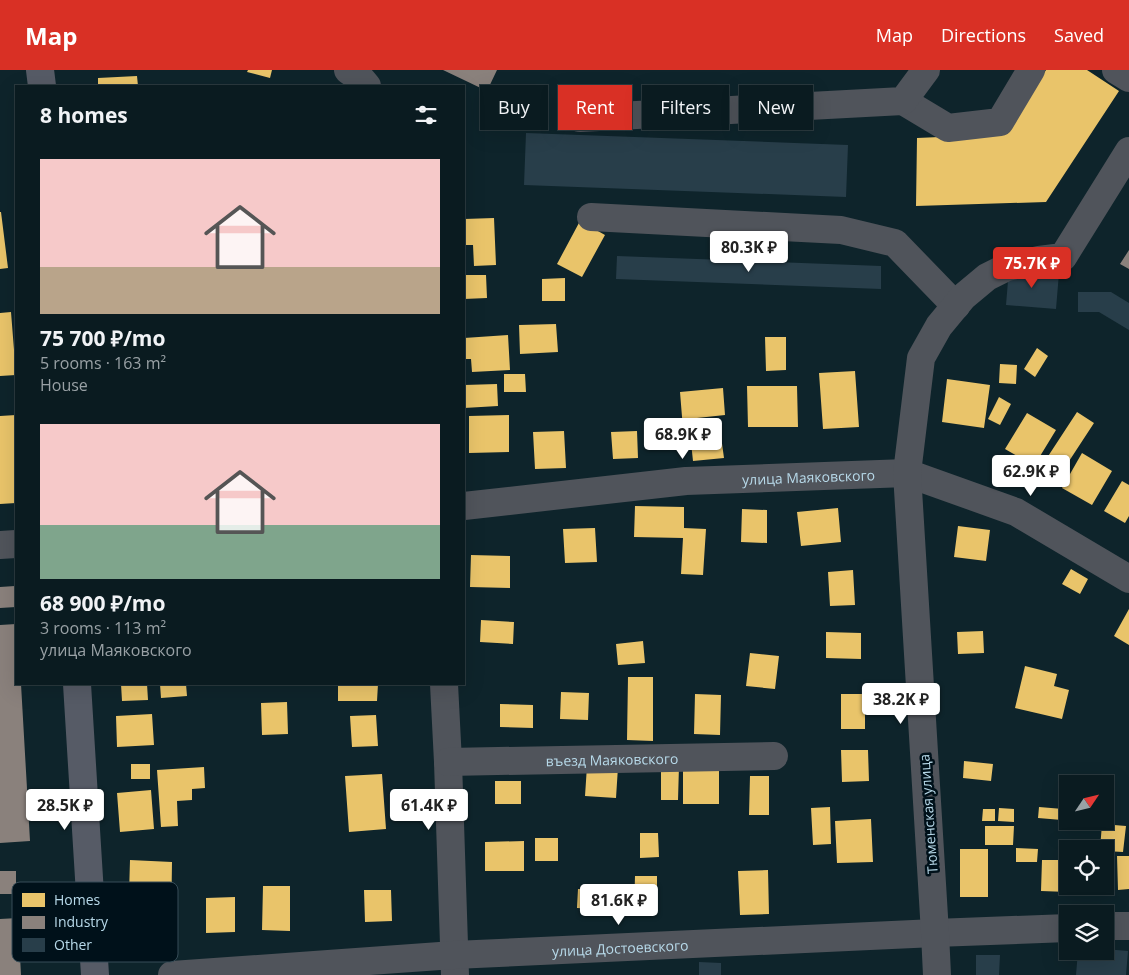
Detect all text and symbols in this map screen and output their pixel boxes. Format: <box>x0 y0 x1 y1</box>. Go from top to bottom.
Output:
text: Map <box>25 19 77 52</box>
text: Map <box>876 23 913 47</box>
text: Directions <box>941 23 1026 47</box>
text: Saved <box>1054 23 1104 47</box>
chip: Buy <box>480 85 548 130</box>
chip: Rent <box>558 85 632 130</box>
chip: Filters <box>642 85 729 130</box>
chip: New <box>739 85 813 130</box>
text: 8 homes <box>40 101 128 129</box>
icon: filters <box>412 101 440 129</box>
icon: home <box>195 192 285 282</box>
pin: 80.3K ₽ <box>703 230 795 273</box>
text: 80.3K ₽ <box>721 236 777 258</box>
pin: 75.7K ₽ <box>986 246 1078 289</box>
text: 75.7K ₽ <box>1004 252 1060 274</box>
text: 75 700 ₽/mo <box>40 324 165 352</box>
text: 5 rooms · 163 m² <box>40 352 166 374</box>
text: House <box>40 374 88 396</box>
pin: 68.9K ₽ <box>637 418 729 460</box>
text: 68.9K ₽ <box>655 423 711 445</box>
pin: 62.9K ₽ <box>985 454 1077 497</box>
icon: home <box>195 457 285 547</box>
text: 62.9K ₽ <box>1003 460 1059 482</box>
street label: улица Маяковского <box>742 465 875 488</box>
text: 68 900 ₽/mo <box>40 589 165 617</box>
text: 3 rooms · 113 m² <box>40 617 166 639</box>
text: улица Маяковского <box>40 639 192 661</box>
pin: 38.2K ₽ <box>855 682 947 725</box>
text: 38.2K ₽ <box>873 688 929 710</box>
street label: въезд Маяковского <box>545 748 678 770</box>
street label: Тюменская улица <box>914 754 942 874</box>
north arrow <box>1059 775 1114 830</box>
map controls <box>1059 775 1114 960</box>
pin: 28.5K ₽ <box>19 788 111 831</box>
pin: 61.4K ₽ <box>383 788 475 831</box>
text: 28.5K ₽ <box>37 794 93 816</box>
text: 61.4K ₽ <box>401 794 457 816</box>
button: locate <box>1059 840 1114 895</box>
legend <box>12 882 178 962</box>
pin: 81.6K ₽ <box>573 884 665 926</box>
text: 81.6K ₽ <box>591 889 647 911</box>
text: Homes <box>54 890 101 909</box>
button: layers <box>1059 905 1114 960</box>
text: Industry <box>54 912 109 931</box>
text: Other <box>54 935 92 954</box>
street label: улица Достоевского <box>551 935 689 960</box>

